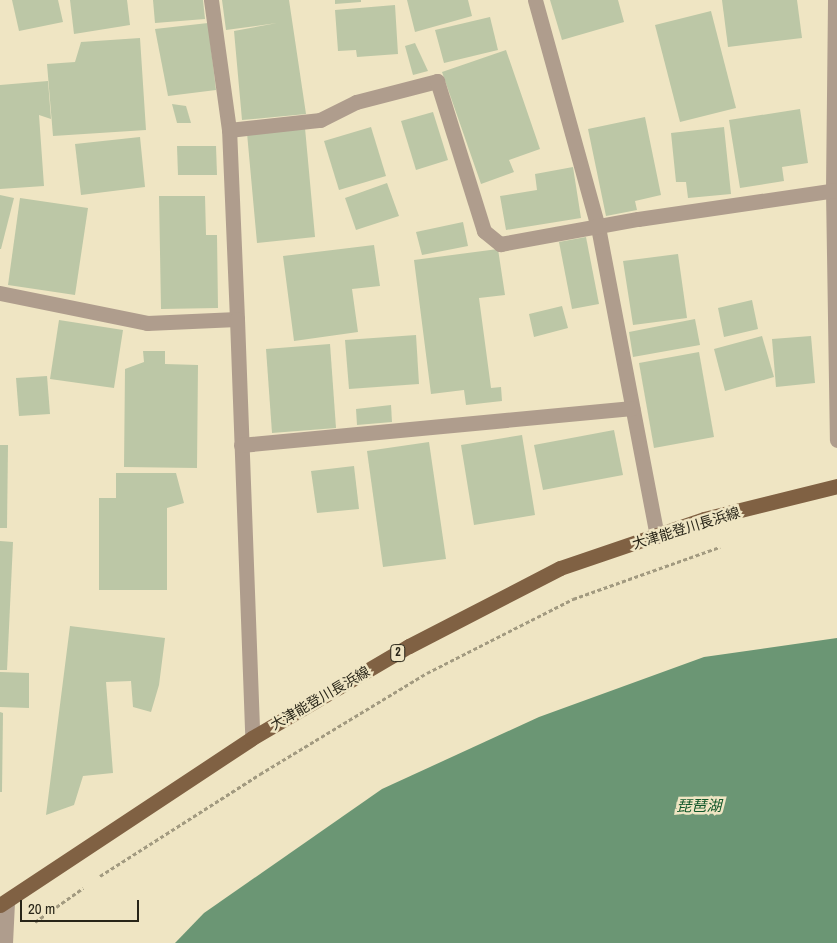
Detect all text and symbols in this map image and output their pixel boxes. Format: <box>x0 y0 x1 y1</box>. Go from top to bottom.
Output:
street label: 大津能登川長浜線 <box>630 504 742 552</box>
road number: 2 <box>389 644 407 662</box>
street label: 大津能登川長浜線 <box>267 663 373 733</box>
water label: 琵琶湖 <box>677 797 721 815</box>
scale bar <box>22 890 141 922</box>
text: 20 m <box>28 898 55 919</box>

